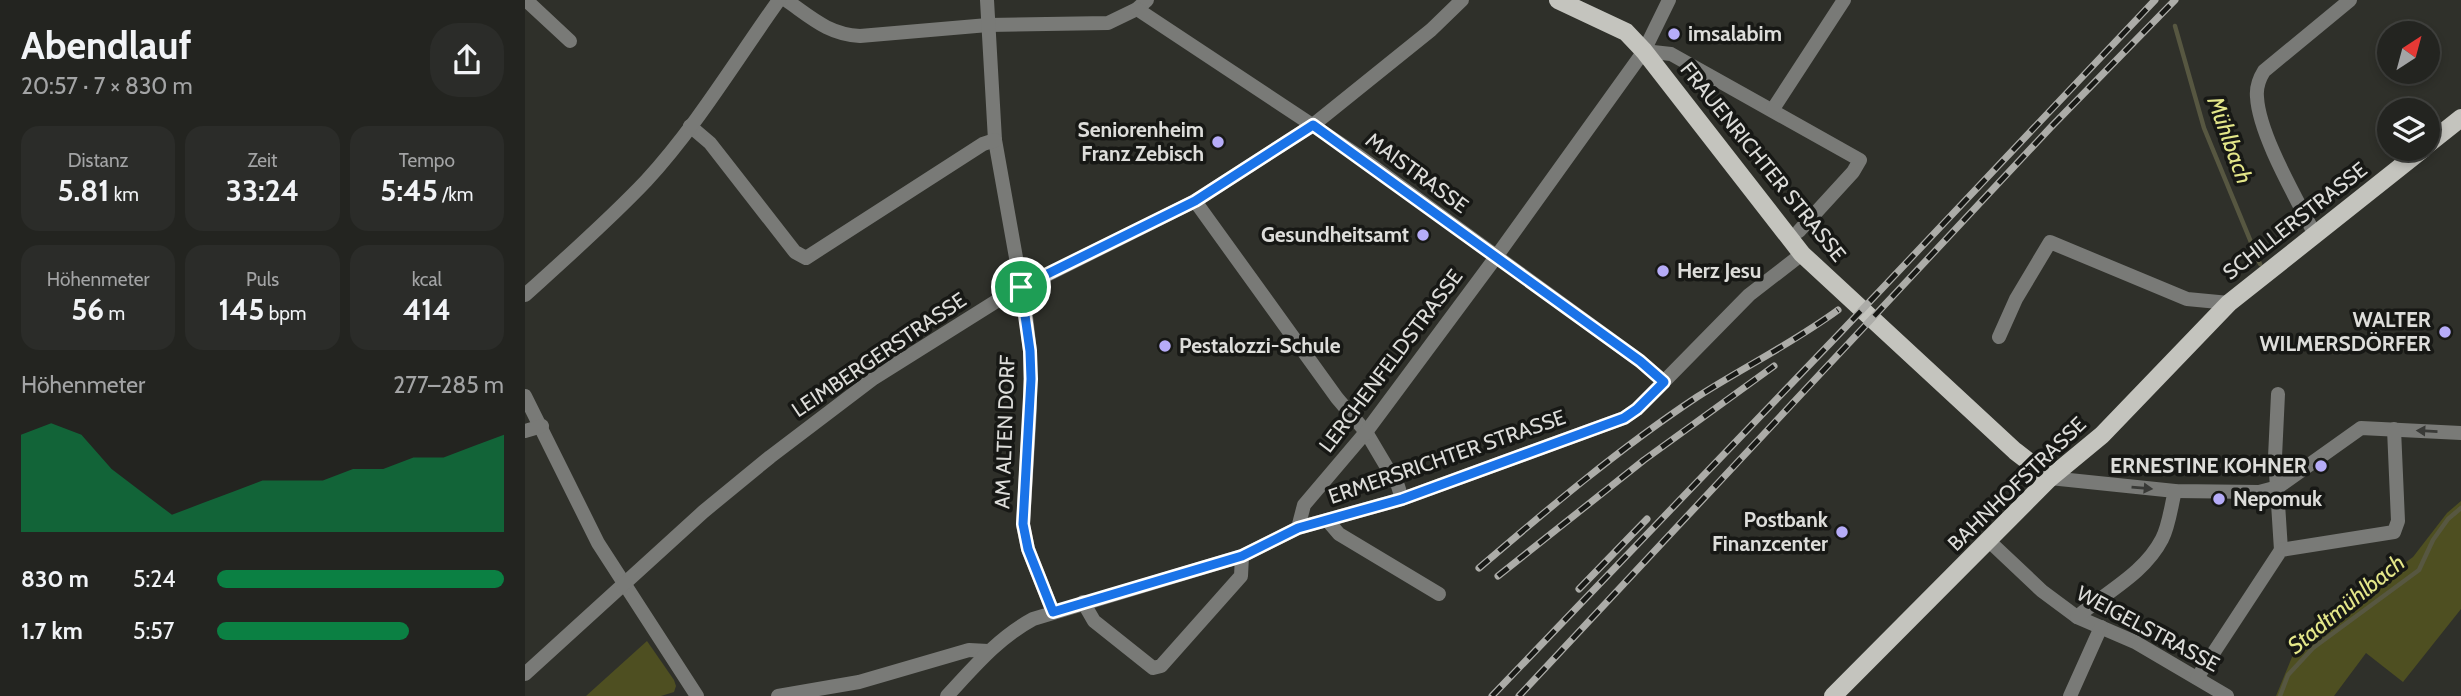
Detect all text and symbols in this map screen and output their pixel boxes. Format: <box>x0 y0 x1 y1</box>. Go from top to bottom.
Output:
place label: imsalabim <box>1688 21 1782 46</box>
north arrow <box>2377 21 2439 84</box>
map controls <box>2377 21 2440 161</box>
text: Abendlauf <box>21 22 191 69</box>
button: share <box>430 23 504 97</box>
marker: imsalabim <box>1666 26 1682 42</box>
street label: FRAUENRICHTER STRASSE <box>1675 57 1851 266</box>
text: 20:57 · 7 × 830 m <box>21 72 193 100</box>
water label: Mühlbach <box>2201 92 2259 188</box>
button: layers <box>2377 98 2440 161</box>
place label: Seniorenheim Franz Zebisch <box>1078 117 1204 166</box>
street label: MAISTRASSE <box>1361 127 1473 218</box>
marker: Seniorenheim Franz Zebisch <box>1210 134 1226 150</box>
text: Distanz <box>68 149 129 172</box>
text: Zeit <box>247 149 278 172</box>
text: Tempo <box>399 149 455 172</box>
street label: SCHILLERSTRASSE <box>2218 157 2372 285</box>
text: 5.81 <box>57 172 109 209</box>
text: 33:24 <box>226 172 299 209</box>
text: 5:45 <box>380 172 438 209</box>
text: km <box>109 183 139 206</box>
text: /km <box>438 183 473 206</box>
place label: Gesundheitsamt <box>1261 222 1409 247</box>
marker: Gesundheitsamt <box>1415 227 1431 243</box>
pin <box>991 257 1051 317</box>
place label: Herz Jesu <box>1677 258 1761 283</box>
marker: Herz Jesu <box>1655 263 1671 279</box>
street label: LERCHENFELDSTRASSE <box>1314 264 1468 457</box>
text: Höhenmeter <box>47 268 150 291</box>
text: Puls <box>246 268 279 291</box>
text: kcal <box>412 268 442 291</box>
icon: arrive <box>1002 268 1040 306</box>
street label: LEIMBERGERSTRASSE <box>787 287 971 422</box>
text: 56 <box>71 291 104 328</box>
text: 145 <box>219 291 264 328</box>
text: 414 <box>403 291 451 328</box>
text: m <box>104 302 125 325</box>
text: bpm <box>264 302 306 325</box>
place label: WALTER WILMERSDÖRFER <box>2259 307 2431 356</box>
marker: WALTER WILMERSDÖRFER <box>2437 324 2453 340</box>
place label: Pestalozzi-Schule <box>1179 333 1341 358</box>
marker: Pestalozzi-Schule <box>1157 338 1173 354</box>
street label: AM ALTEN DORF <box>989 354 1020 509</box>
text: Höhenmeter <box>21 371 145 399</box>
text: 277–285 m <box>393 371 504 399</box>
street label: ERMERSRICHTER STRASSE <box>1325 404 1569 509</box>
street label: BAHNHOFSTRASSE <box>1942 411 2091 556</box>
one-way arrow <box>2416 425 2438 436</box>
place label: ERNESTINE KOHNER <box>2110 453 2307 478</box>
marker: ERNESTINE KOHNER <box>2313 458 2329 474</box>
one-way arrow <box>2132 483 2154 494</box>
place label: Nepomuk <box>2233 486 2323 511</box>
marker: Nepomuk <box>2211 491 2227 507</box>
place label: Postbank Finanzcenter <box>1712 507 1829 556</box>
marker: Postbank Finanzcenter <box>1834 524 1850 540</box>
water label: Stadtmühlbach <box>2282 548 2410 660</box>
text: 830 m <box>21 565 89 593</box>
text: 5:24 <box>133 565 176 593</box>
street label: WEIGELSTRASSE <box>2072 580 2224 677</box>
text: 1.7 km <box>21 617 83 645</box>
text: 5:57 <box>133 617 174 645</box>

